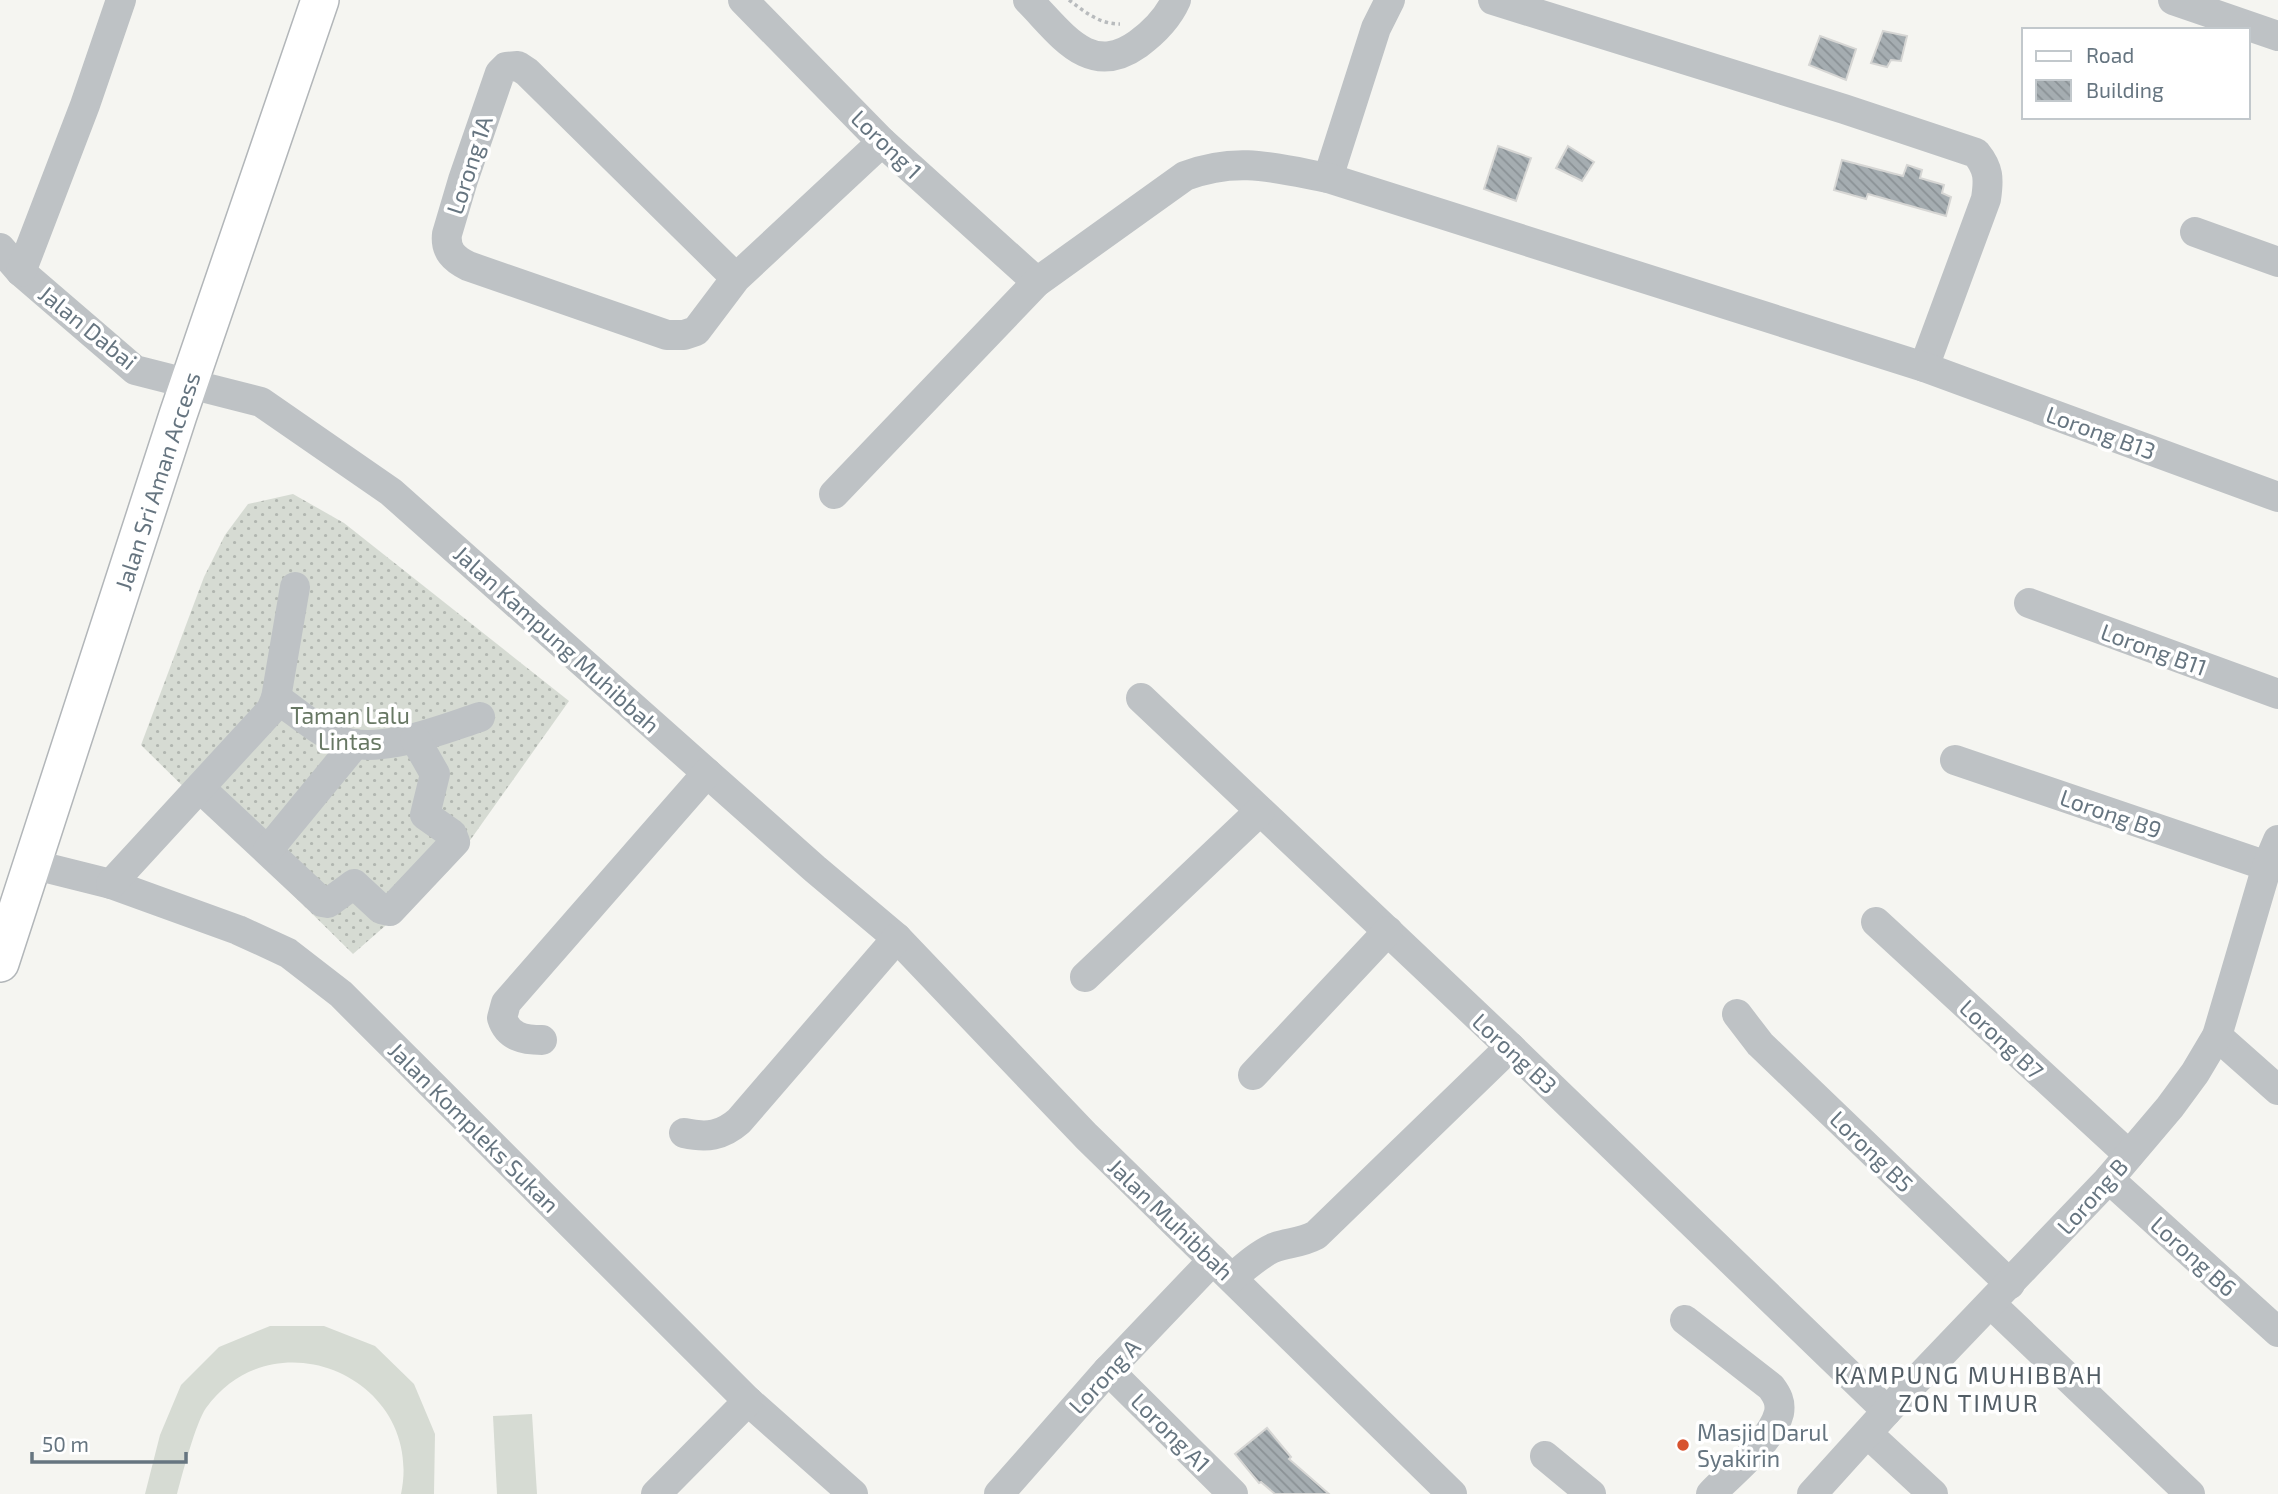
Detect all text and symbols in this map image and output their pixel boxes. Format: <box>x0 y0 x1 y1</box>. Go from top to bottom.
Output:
legend <box>2022 28 2250 119</box>
text: Road <box>2086 42 2134 67</box>
text: Building <box>2086 77 2164 102</box>
street label: Lorong 1 <box>846 104 928 184</box>
street label: Lorong 1A <box>440 112 498 218</box>
street label: Jalan Dabai <box>33 279 143 375</box>
street label: Jalan Sri Aman Access <box>108 368 206 594</box>
street label: Lorong B13 <box>2042 399 2160 465</box>
street label: Jalan Kampung Muhibbah <box>448 539 666 739</box>
street label: Lorong B11 <box>2097 617 2211 681</box>
park label: Taman Lalu Lintas <box>290 701 410 755</box>
street label: Lorong B9 <box>2057 783 2165 843</box>
street label: Lorong B7 <box>1954 993 2050 1085</box>
street label: Lorong B3 <box>1467 1007 1563 1099</box>
street label: Jalan Kompleks Sukan <box>383 1036 565 1218</box>
street label: Lorong B5 <box>1825 1105 1919 1197</box>
street label: Jalan Muhibbah <box>1103 1152 1239 1286</box>
street label: Lorong B <box>2051 1152 2133 1240</box>
street label: Lorong B6 <box>2145 1210 2243 1302</box>
street label: Lorong A <box>1062 1332 1146 1419</box>
district label: KAMPUNG MUHIBBAH ZON TIMUR <box>1834 1360 2104 1417</box>
street label: Lorong A1 <box>1126 1387 1216 1477</box>
place label: Masjid Darul Syakirin <box>1697 1418 1828 1472</box>
scale bar <box>32 1420 186 1464</box>
text: 50 m <box>42 1431 89 1456</box>
marker: Masjid Darul Syakirin <box>1675 1437 1691 1453</box>

